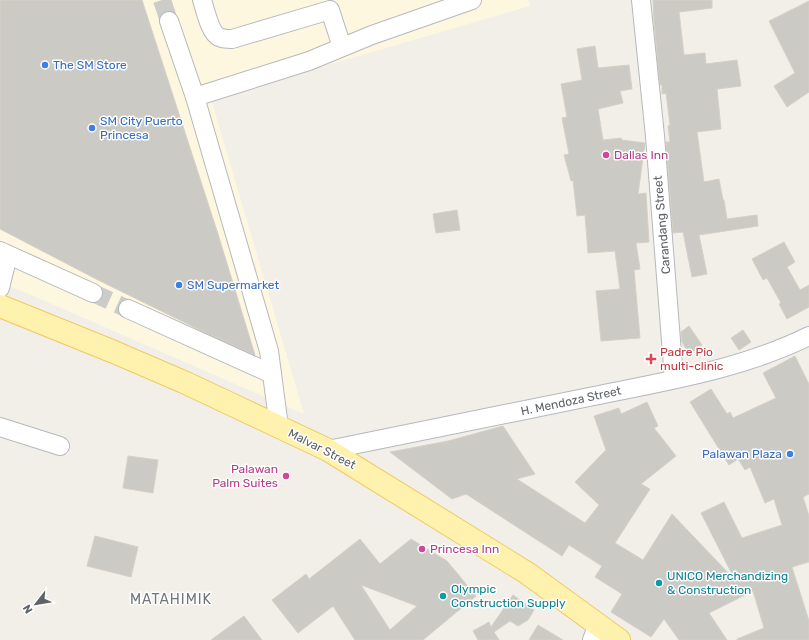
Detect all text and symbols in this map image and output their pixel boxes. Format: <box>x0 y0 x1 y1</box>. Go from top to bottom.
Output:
place label: The SM Store <box>53 58 127 72</box>
marker: The SM Store <box>40 60 50 70</box>
place label: SM City Puerto Princesa <box>100 114 183 142</box>
marker: SM City Puerto Princesa <box>87 123 97 133</box>
place label: Dallas Inn <box>614 148 668 162</box>
marker: Dallas Inn <box>601 150 611 160</box>
street label: Carandang Street <box>651 175 673 275</box>
place label: SM Supermarket <box>187 278 279 292</box>
marker: SM Supermarket <box>174 280 184 290</box>
place label: Padre Pio multi-clinic <box>660 345 724 373</box>
marker: Padre Pio multi-clinic <box>645 353 657 365</box>
street label: H. Mendoza Street <box>520 383 623 418</box>
street label: Malvar Street <box>286 426 358 472</box>
place label: Palawan Plaza <box>702 447 782 461</box>
marker: Palawan Plaza <box>785 449 795 459</box>
place label: Palawan Palm Suites <box>212 462 278 490</box>
marker: Palawan Palm Suites <box>281 471 291 481</box>
place label: Princesa Inn <box>430 542 499 556</box>
marker: Princesa Inn <box>417 544 427 554</box>
place label: UNICO Merchandizing & Construction <box>667 569 788 597</box>
marker: UNICO Merchandizing & Construction <box>654 578 664 588</box>
place label: Olympic Construction Supply <box>451 582 566 610</box>
north arrow <box>16 584 56 624</box>
district label: MATAHIMIK <box>130 591 212 608</box>
marker: Olympic Construction Supply <box>438 591 448 601</box>
text: N <box>20 602 35 616</box>

